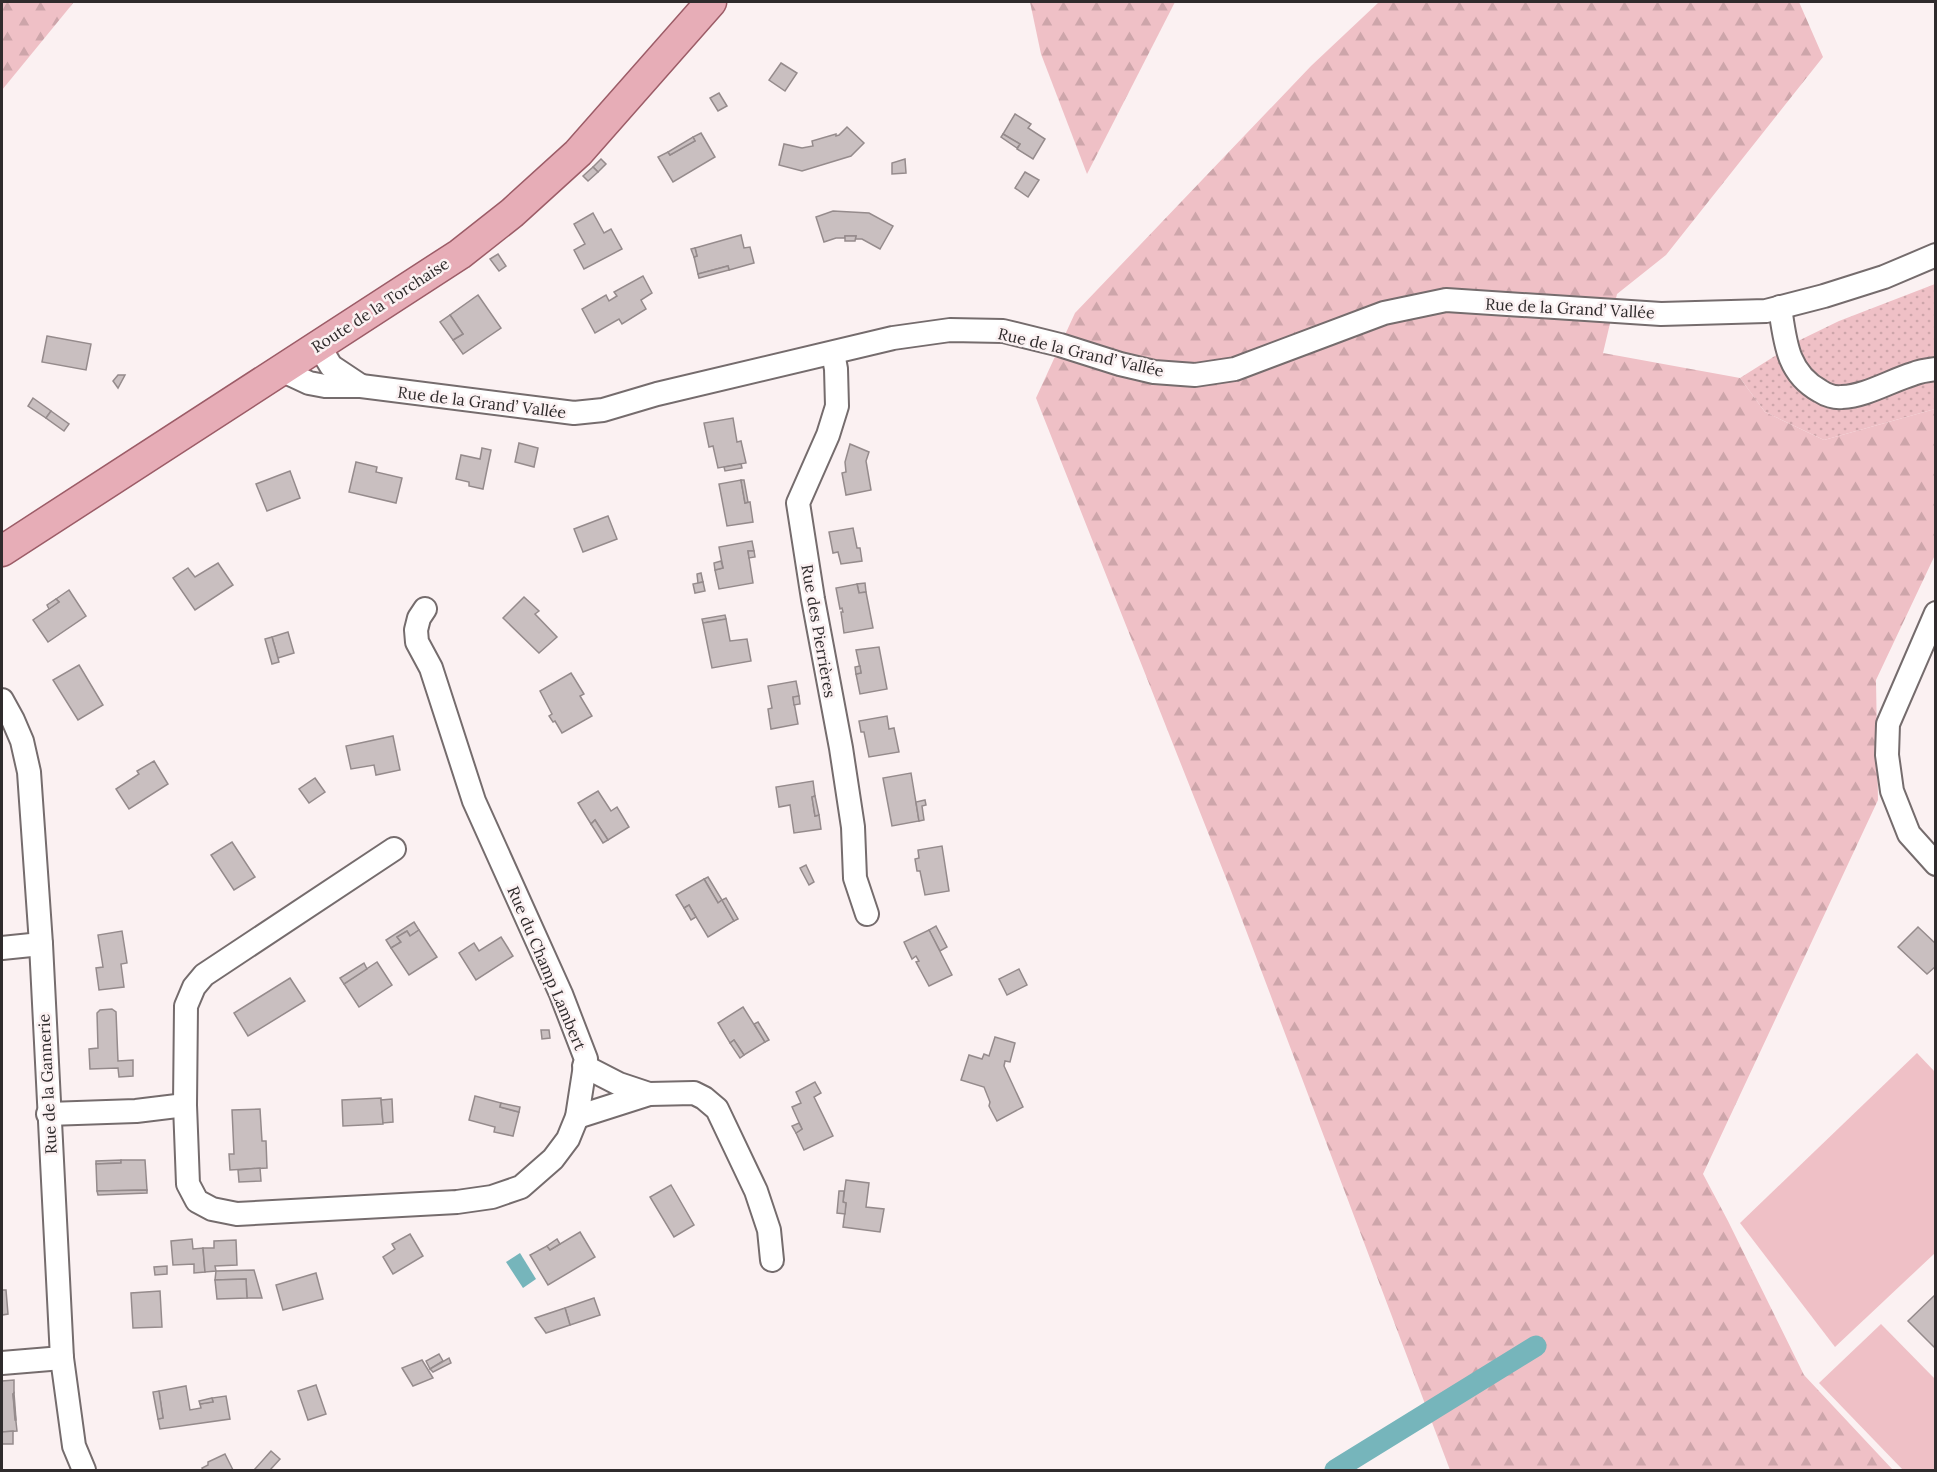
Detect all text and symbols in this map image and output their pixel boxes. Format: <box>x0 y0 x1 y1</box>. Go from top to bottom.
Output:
street label: Route de la Torchaise <box>308 253 453 357</box>
street label: Rue de la Grand’ Vallée <box>1485 294 1656 322</box>
street label: Rue de la Grand’ Vallée <box>996 323 1166 381</box>
street label: Rue de la Grand’ Vallée <box>397 382 568 422</box>
street label: Rue des Pierrières <box>797 563 841 699</box>
street label: Rue du Champ Lambert <box>503 883 591 1054</box>
street label: Rue de la Gannerie <box>33 1013 61 1155</box>

